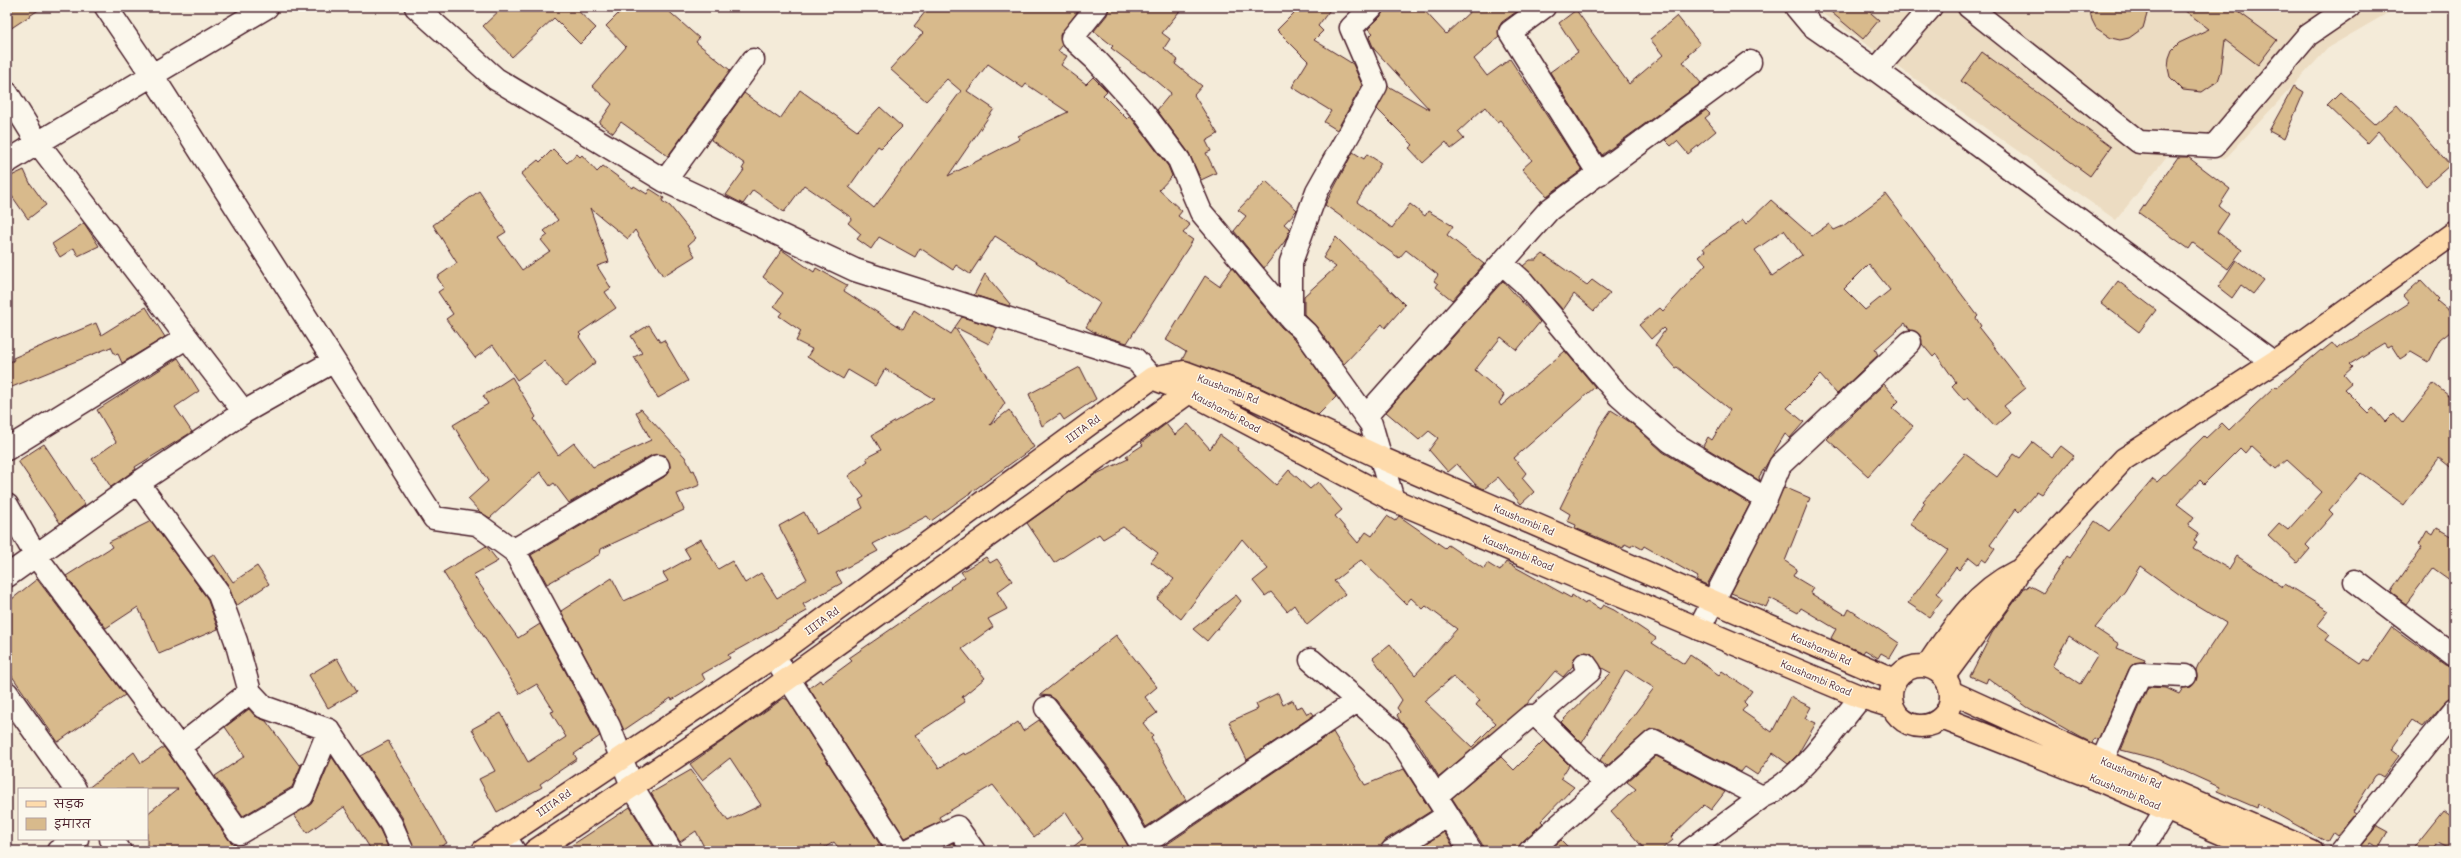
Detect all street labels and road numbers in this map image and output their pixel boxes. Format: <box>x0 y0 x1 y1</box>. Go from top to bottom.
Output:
street label: Kaushambi Rd <box>1195 371 1261 407</box>
street label: Kaushambi Road <box>1189 388 1263 436</box>
street label: IIITA Rd <box>1063 412 1103 446</box>
street label: Kaushambi Rd <box>1492 501 1556 539</box>
street label: Kaushambi Road <box>1480 532 1556 574</box>
street label: IIITA Rd <box>802 604 842 638</box>
street label: Kaushambi Rd <box>1789 630 1853 668</box>
street label: Kaushambi Road <box>1778 657 1854 699</box>
street label: Kaushambi Rd <box>2099 754 2163 792</box>
street label: Kaushambi Road <box>2087 771 2163 813</box>
street label: IIITA Rd <box>534 786 574 819</box>

